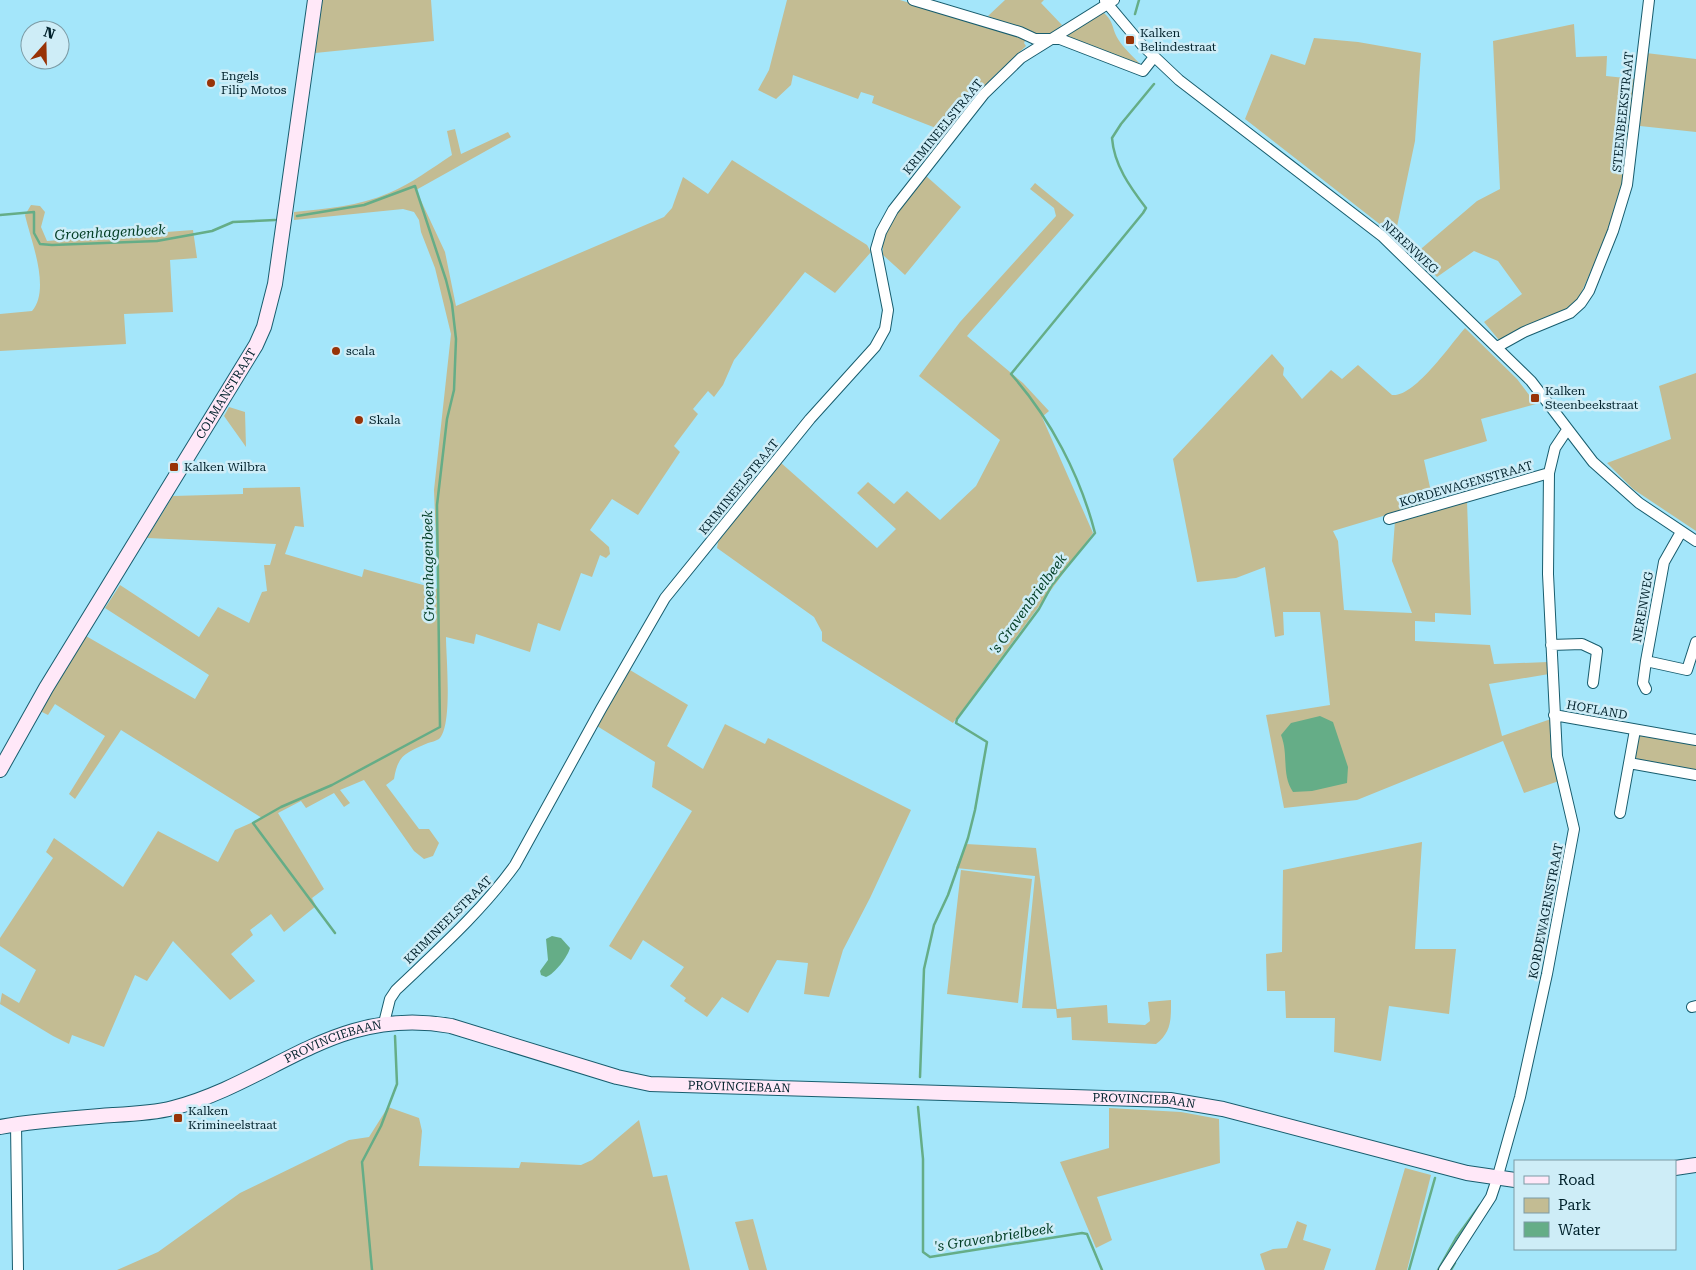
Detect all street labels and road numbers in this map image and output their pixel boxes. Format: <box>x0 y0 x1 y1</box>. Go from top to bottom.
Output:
street label: STEENBEEKSTRAAT <box>1610 51 1636 173</box>
street label: KRIMINEELSTRAAT <box>900 77 986 177</box>
street label: NERENWEG <box>1379 217 1442 277</box>
street label: COLMANSTRAAT <box>193 346 259 442</box>
street label: KRIMINEELSTRAAT <box>696 437 782 537</box>
street label: KORDEWAGENSTRAAT <box>1398 458 1534 510</box>
street label: NERENWEG <box>1630 570 1656 644</box>
street label: HOFLAND <box>1566 698 1628 722</box>
street label: KORDEWAGENSTRAAT <box>1526 842 1566 980</box>
street label: KRIMINEELSTRAAT <box>401 873 495 967</box>
street label: PROVINCIEBAAN <box>282 1018 383 1066</box>
street label: PROVINCIEBAAN <box>687 1078 791 1095</box>
street label: PROVINCIEBAAN <box>1092 1091 1197 1111</box>

